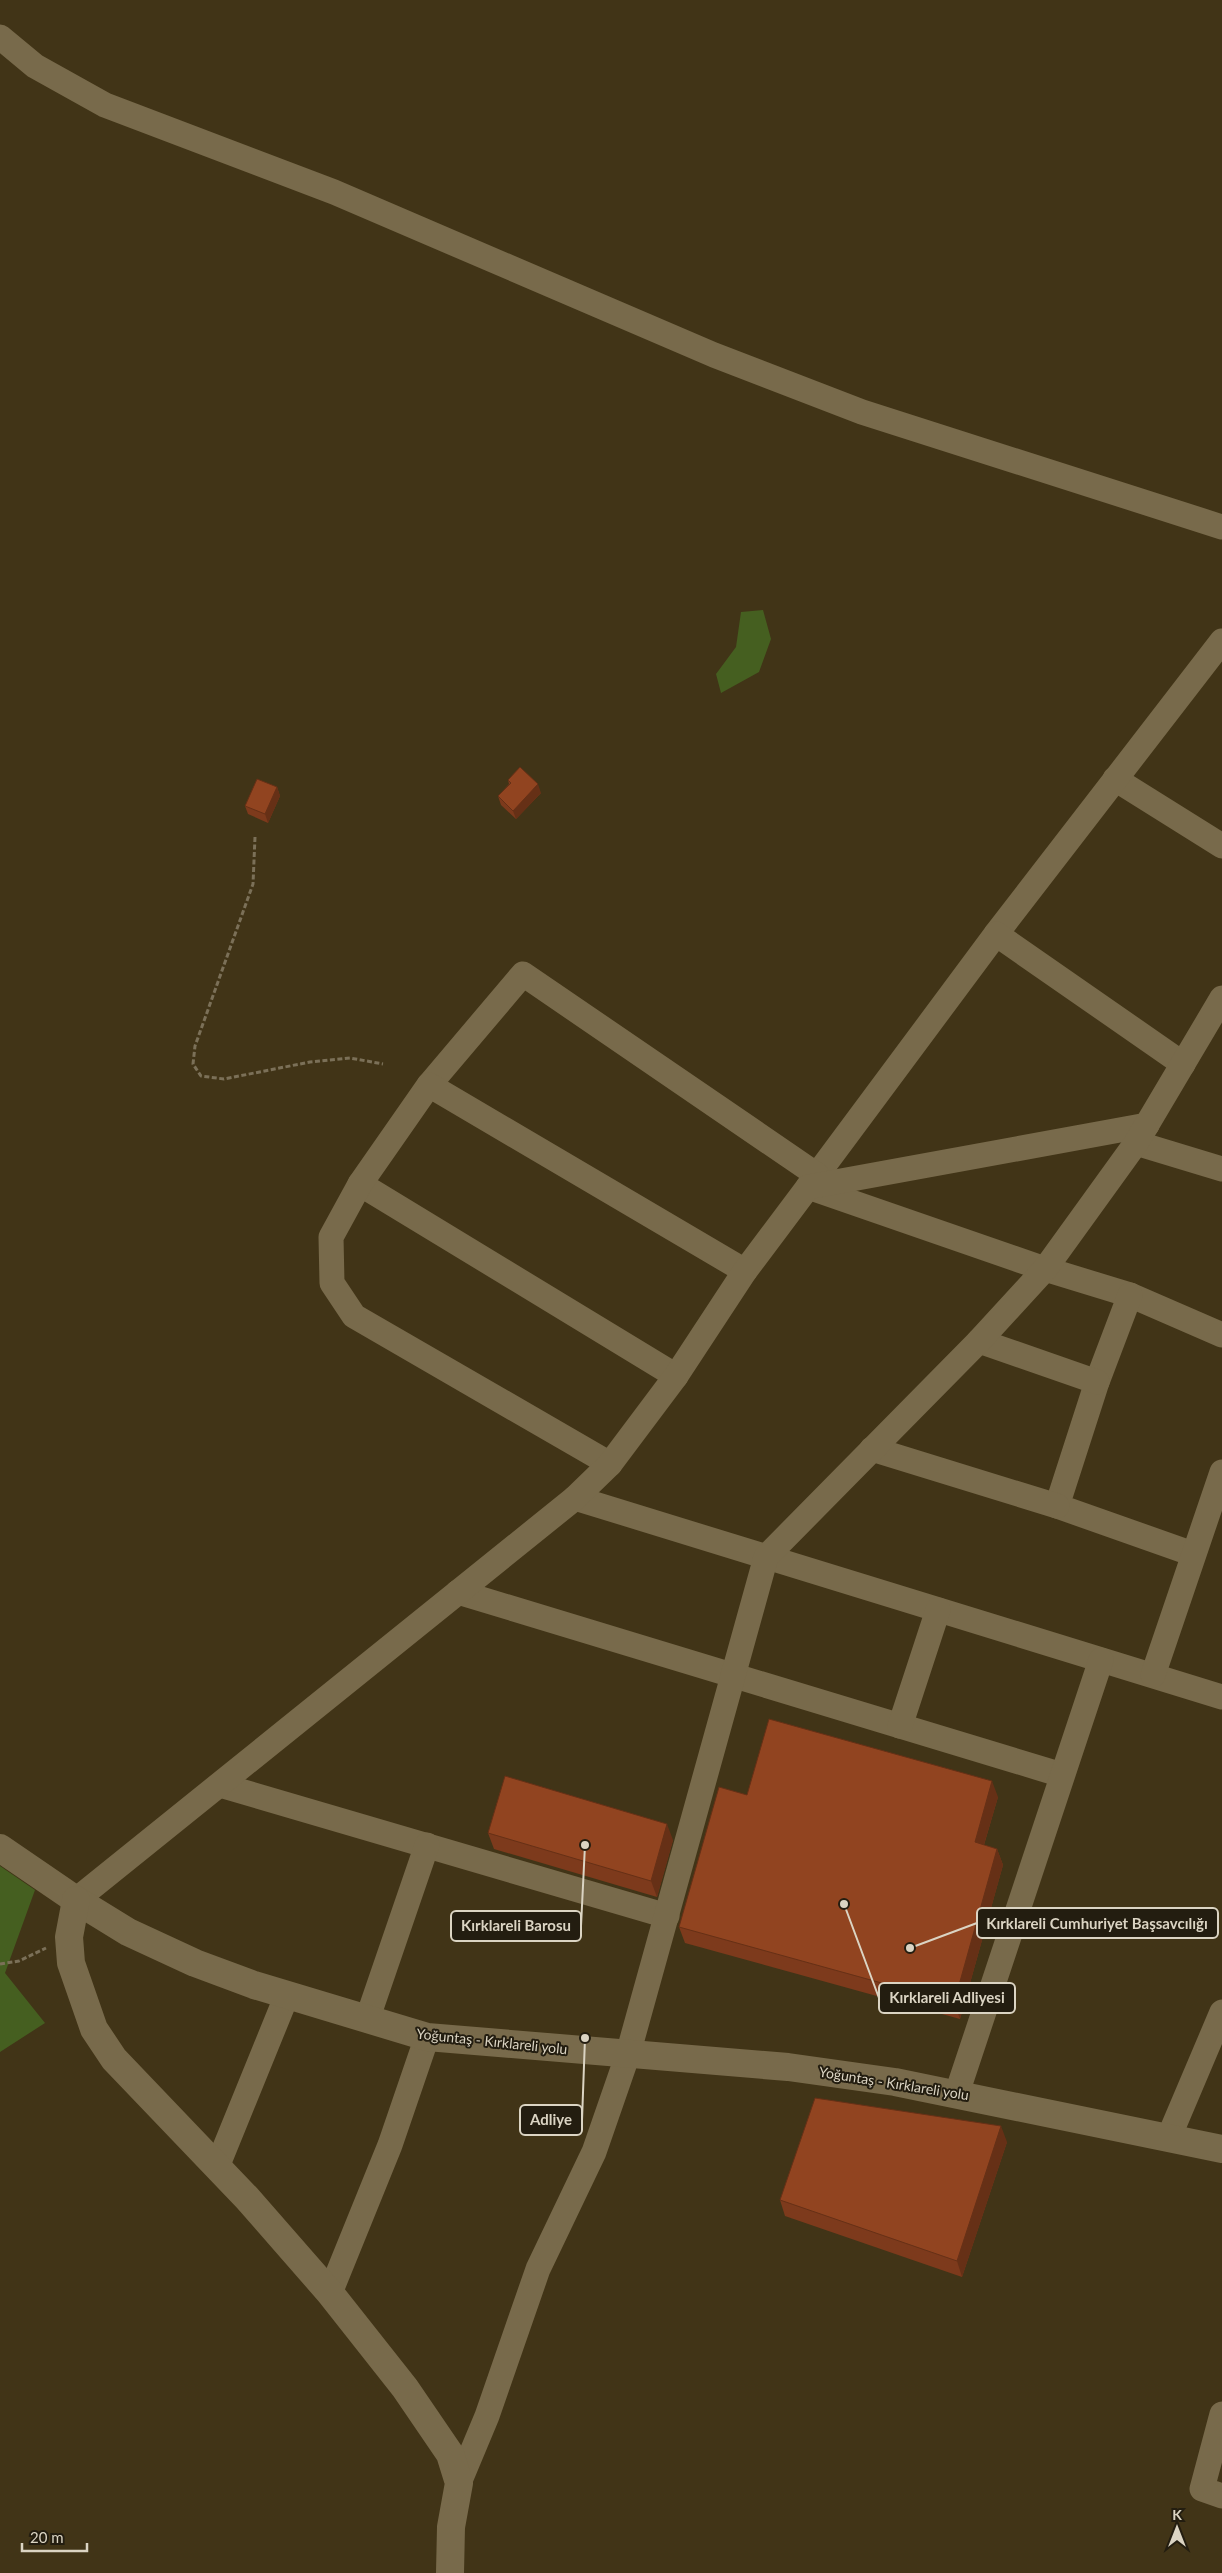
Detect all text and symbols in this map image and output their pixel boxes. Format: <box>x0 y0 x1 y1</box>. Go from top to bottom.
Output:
callout: Kırklareli Cumhuriyet Başsavcılığı <box>977 1908 1218 1938</box>
callout: Kırklareli Barosu <box>451 1911 581 1941</box>
text: Kırklareli Cumhuriyet Başsavcılığı <box>986 1914 1208 1932</box>
text: Kırklareli Barosu <box>461 1916 571 1934</box>
callout: Kırklareli Adliyesi <box>879 1983 1015 2013</box>
text: Kırklareli Adliyesi <box>889 1988 1005 2006</box>
street label: Yoğuntaş - Kırklareli yolu <box>416 2025 568 2057</box>
street label: Yoğuntaş - Kırklareli yolu <box>818 2063 970 2103</box>
callout: Adliye <box>520 2105 582 2135</box>
text: Adliye <box>529 2110 572 2128</box>
north arrow <box>1152 2503 1202 2553</box>
text: K <box>1172 2506 1182 2523</box>
scale bar <box>22 2520 88 2552</box>
text: 20 m <box>30 2528 64 2546</box>

